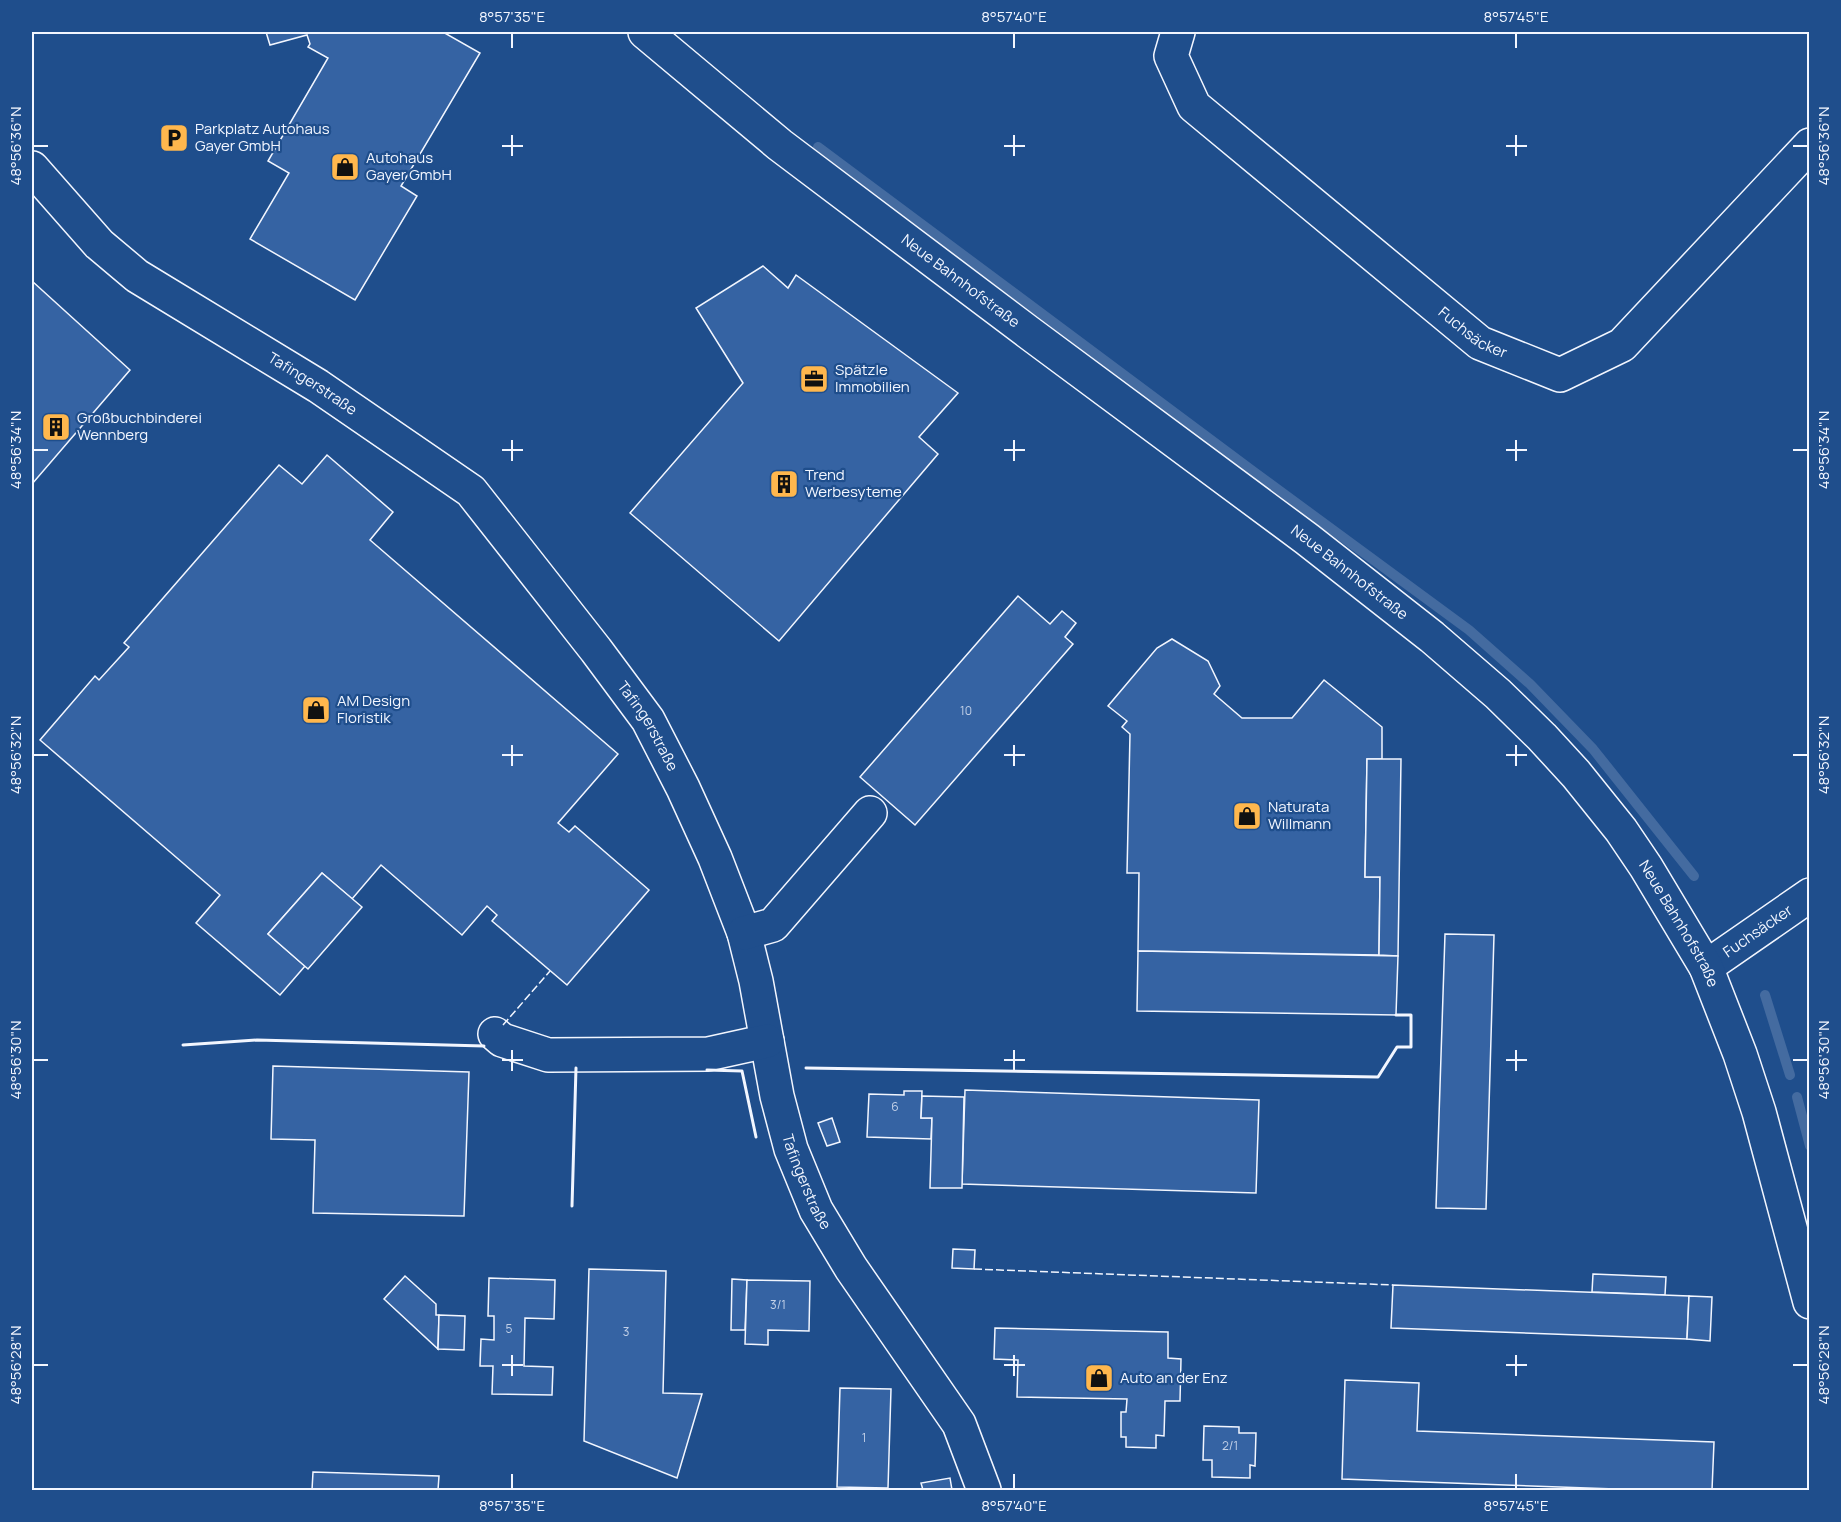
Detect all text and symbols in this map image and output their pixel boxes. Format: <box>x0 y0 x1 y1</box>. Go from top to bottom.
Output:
text: 8°57'35"E <box>479 6 545 27</box>
text: 8°57'40"E <box>981 6 1047 27</box>
text: 8°57'45"E <box>1484 6 1549 27</box>
text: 48°56'36"N <box>5 106 26 186</box>
text: 48°56'36"N <box>1813 106 1834 186</box>
place label: Parkplatz Autohaus Gayer GmbH <box>195 118 330 156</box>
parking icon: Parkplatz Autohaus Gayer GmbH <box>158 122 190 154</box>
place label: Autohaus Gayer GmbH <box>366 147 452 185</box>
shop icon: Autohaus Gayer GmbH <box>329 151 361 183</box>
street label: Neue Bahnhofstraße <box>897 229 1024 332</box>
street label: Fuchsäcker <box>1434 302 1511 363</box>
street label: Tafingerstraße <box>264 347 362 420</box>
place label: Spätzle Immobilien <box>835 359 910 397</box>
office icon: Spätzle Immobilien <box>798 363 830 395</box>
place label: Großbuchbinderei Wennberg <box>77 407 202 445</box>
text: 48°56'34"N <box>5 411 26 489</box>
building icon: Großbuchbinderei Wennberg <box>40 411 72 443</box>
text: 48°56'34"N <box>1813 411 1834 489</box>
place label: Trend Werbesyteme <box>805 464 902 502</box>
building icon: Trend Werbesyteme <box>768 468 800 500</box>
street label: Neue Bahnhofstraße <box>1287 520 1413 625</box>
street label: Tafingerstraße <box>613 677 684 775</box>
place label: AM Design Floristik <box>337 690 410 728</box>
shop icon: AM Design Floristik <box>300 694 332 726</box>
house number: 10 <box>960 702 972 719</box>
text: 48°56'32"N <box>5 716 26 794</box>
text: 48°56'32"N <box>1813 716 1834 794</box>
place label: Naturata Willmann <box>1268 796 1331 834</box>
shop icon: Naturata Willmann <box>1231 800 1263 832</box>
street label: Neue Bahnhofstraße <box>1634 856 1724 990</box>
street label: Fuchsäcker <box>1719 899 1797 962</box>
text: 48°56'30"N <box>5 1020 26 1100</box>
text: 48°56'30"N <box>1813 1020 1834 1100</box>
house number: 6 <box>891 1098 899 1115</box>
street label: Tafingerstraße <box>778 1132 837 1234</box>
house number: 3/1 <box>770 1296 786 1313</box>
house number: 5 <box>506 1320 513 1337</box>
house number: 3 <box>623 1323 629 1340</box>
text: 48°56'28"N <box>5 1326 26 1404</box>
text: 48°56'28"N <box>1813 1326 1834 1404</box>
shop icon: Auto an der Enz <box>1083 1362 1115 1394</box>
place label: Auto an der Enz <box>1120 1367 1228 1388</box>
house number: 1 <box>862 1429 866 1446</box>
house number: 2/1 <box>1222 1437 1238 1454</box>
text: 8°57'35"E <box>479 1495 545 1516</box>
text: 8°57'40"E <box>981 1495 1047 1516</box>
text: 8°57'45"E <box>1484 1495 1549 1516</box>

